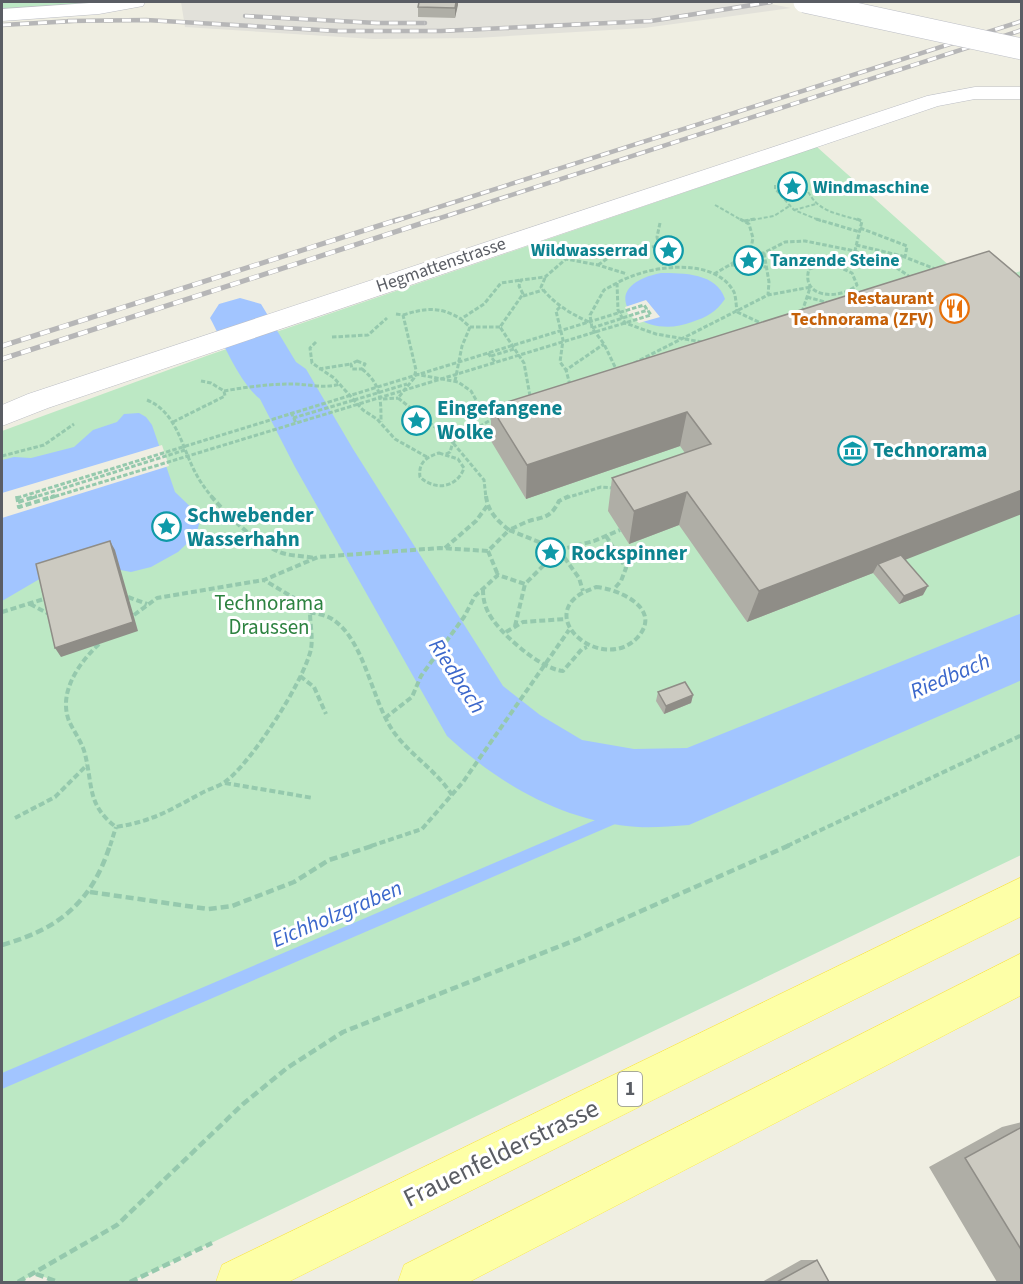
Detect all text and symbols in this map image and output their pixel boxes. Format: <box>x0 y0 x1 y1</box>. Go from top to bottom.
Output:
place icon: Windmaschine <box>776 171 808 203</box>
place label: Windmaschine <box>813 175 929 200</box>
street label: Hegmattenstrasse <box>373 231 509 299</box>
place icon: Wildwasserrad <box>653 234 685 266</box>
place label: Wildwasserrad <box>531 238 648 263</box>
place icon: Tanzende Steine <box>733 244 765 276</box>
place label: Tanzende Steine <box>770 248 900 273</box>
place label: Restaurant Technorama (ZFV) <box>791 286 934 332</box>
restaurant icon: Restaurant Technorama (ZFV) <box>939 292 971 324</box>
place label: Eingefangene Wolke <box>437 393 562 447</box>
place icon: Eingefangene Wolke <box>400 404 432 436</box>
museum icon: Technorama <box>836 434 868 466</box>
place label: Technorama <box>873 435 987 465</box>
place label: Schwebender Wasserhahn <box>187 500 314 554</box>
place icon: Schwebender Wasserhahn <box>150 511 182 543</box>
place icon: Rockspinner <box>534 537 566 569</box>
place label: Rockspinner <box>571 538 688 568</box>
park label: Technorama Draussen <box>214 588 324 642</box>
water label: Riedbach <box>421 632 493 720</box>
water label: Riedbach <box>905 645 995 707</box>
water label: Eichholzgraben <box>267 872 407 956</box>
road number: 1 <box>618 1072 642 1106</box>
street label: Frauenfelderstrasse <box>397 1090 605 1216</box>

